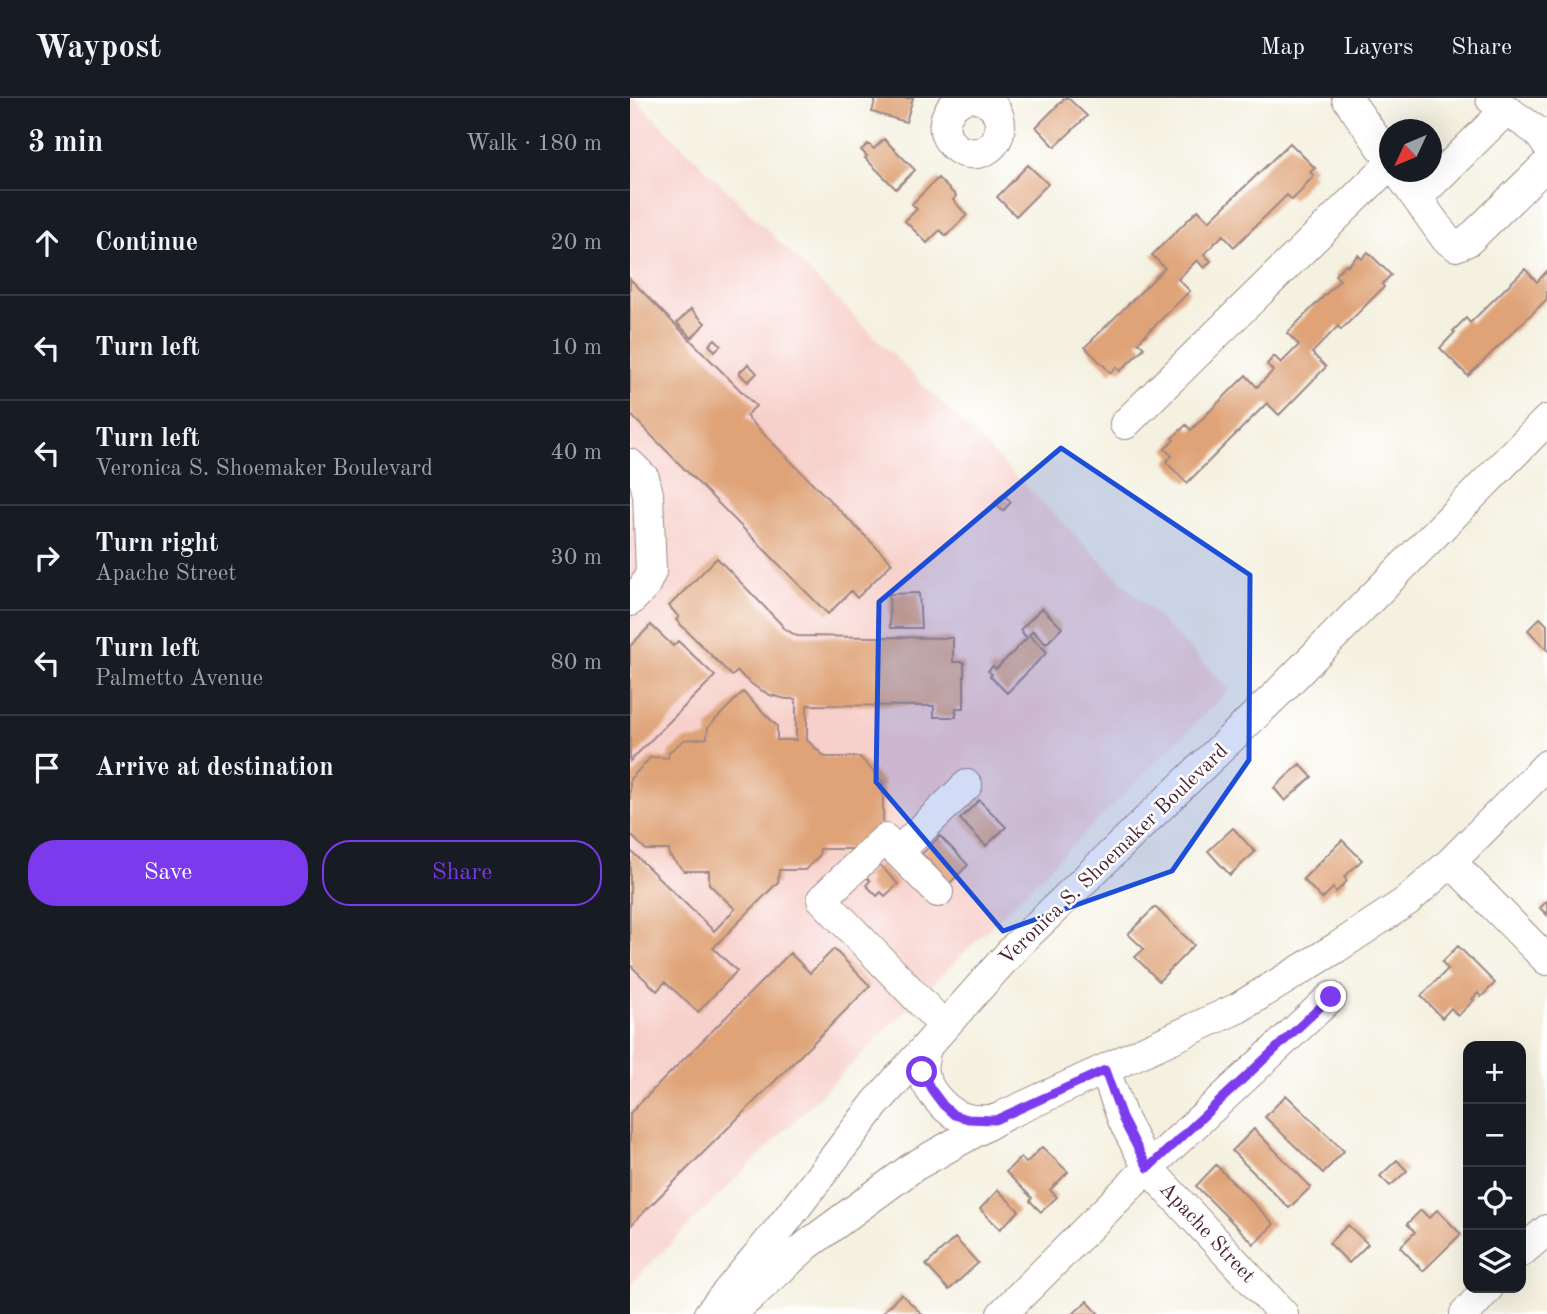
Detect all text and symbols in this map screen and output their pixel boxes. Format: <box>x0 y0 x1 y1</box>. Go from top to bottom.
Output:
text: Waypost <box>35 32 161 65</box>
text: Map <box>1261 36 1305 60</box>
text: Layers <box>1343 36 1413 60</box>
text: Share <box>1451 36 1512 60</box>
north arrow <box>1379 119 1442 182</box>
text: 3 min <box>28 128 103 158</box>
text: Walk · 180 m <box>466 132 602 155</box>
icon: ahead <box>28 224 66 262</box>
text: Continue <box>95 230 198 256</box>
text: 20 m <box>551 231 602 254</box>
icon: left <box>28 329 66 367</box>
text: Turn left <box>95 335 200 361</box>
text: 10 m <box>551 336 602 359</box>
text: Turn left <box>95 426 200 452</box>
icon: left <box>28 434 66 472</box>
text: 40 m <box>551 441 602 464</box>
text: Veronica S. Shoemaker Boulevard <box>95 457 433 480</box>
text: Turn right <box>95 531 218 557</box>
icon: right <box>28 539 66 577</box>
text: 30 m <box>551 546 602 569</box>
text: Apache Street <box>95 562 236 585</box>
text: Turn left <box>95 636 200 662</box>
icon: left <box>28 644 66 682</box>
text: 80 m <box>551 651 602 674</box>
text: Palmetto Avenue <box>95 667 263 690</box>
street label: Veronica S. Shoemaker Boulevard <box>996 740 1232 970</box>
icon: arrive <box>28 749 66 787</box>
text: Arrive at destination <box>95 755 334 781</box>
button: Save <box>28 840 308 906</box>
button: Share <box>322 840 602 906</box>
route end <box>1315 981 1346 1012</box>
map controls <box>1463 1041 1526 1293</box>
button: + <box>1463 1041 1526 1104</box>
route start <box>906 1056 937 1087</box>
button: − <box>1463 1104 1526 1167</box>
button: locate <box>1463 1167 1526 1230</box>
street label: Apache Street <box>1155 1179 1259 1287</box>
button: layers <box>1463 1230 1526 1293</box>

